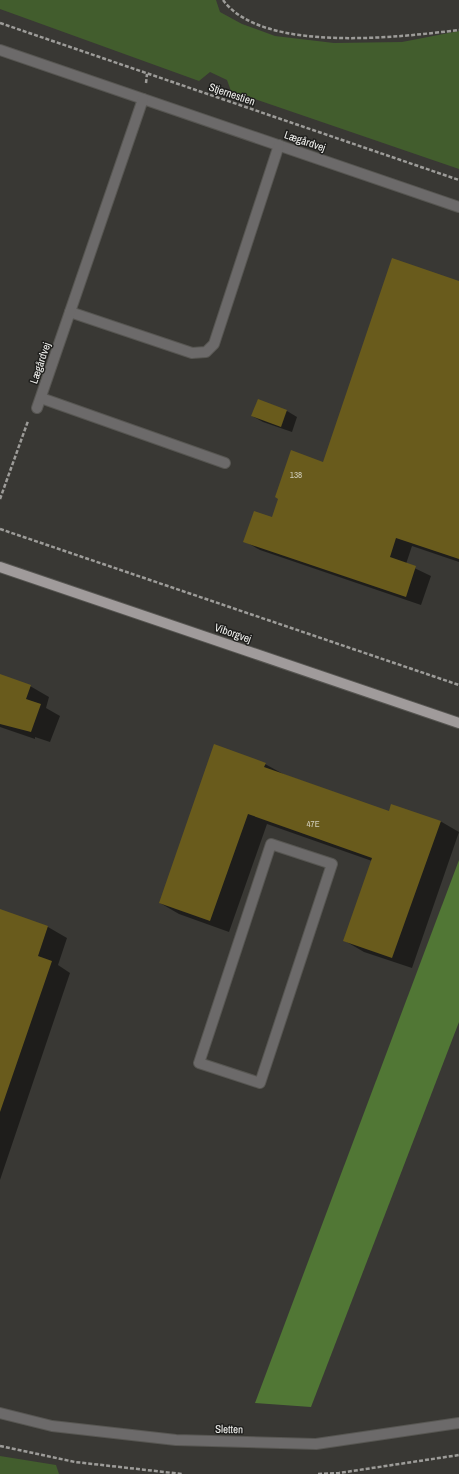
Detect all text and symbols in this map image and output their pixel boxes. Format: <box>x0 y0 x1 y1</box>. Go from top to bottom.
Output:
street label: Stjernestien <box>207 80 257 108</box>
street label: Lægårdvej <box>283 127 327 155</box>
street label: Lægårdvej <box>26 341 54 385</box>
house number: 138 <box>290 469 302 481</box>
street label: Viborgvej <box>213 620 253 646</box>
house number: 47E <box>306 818 320 830</box>
street label: Sletten <box>215 1422 243 1436</box>

